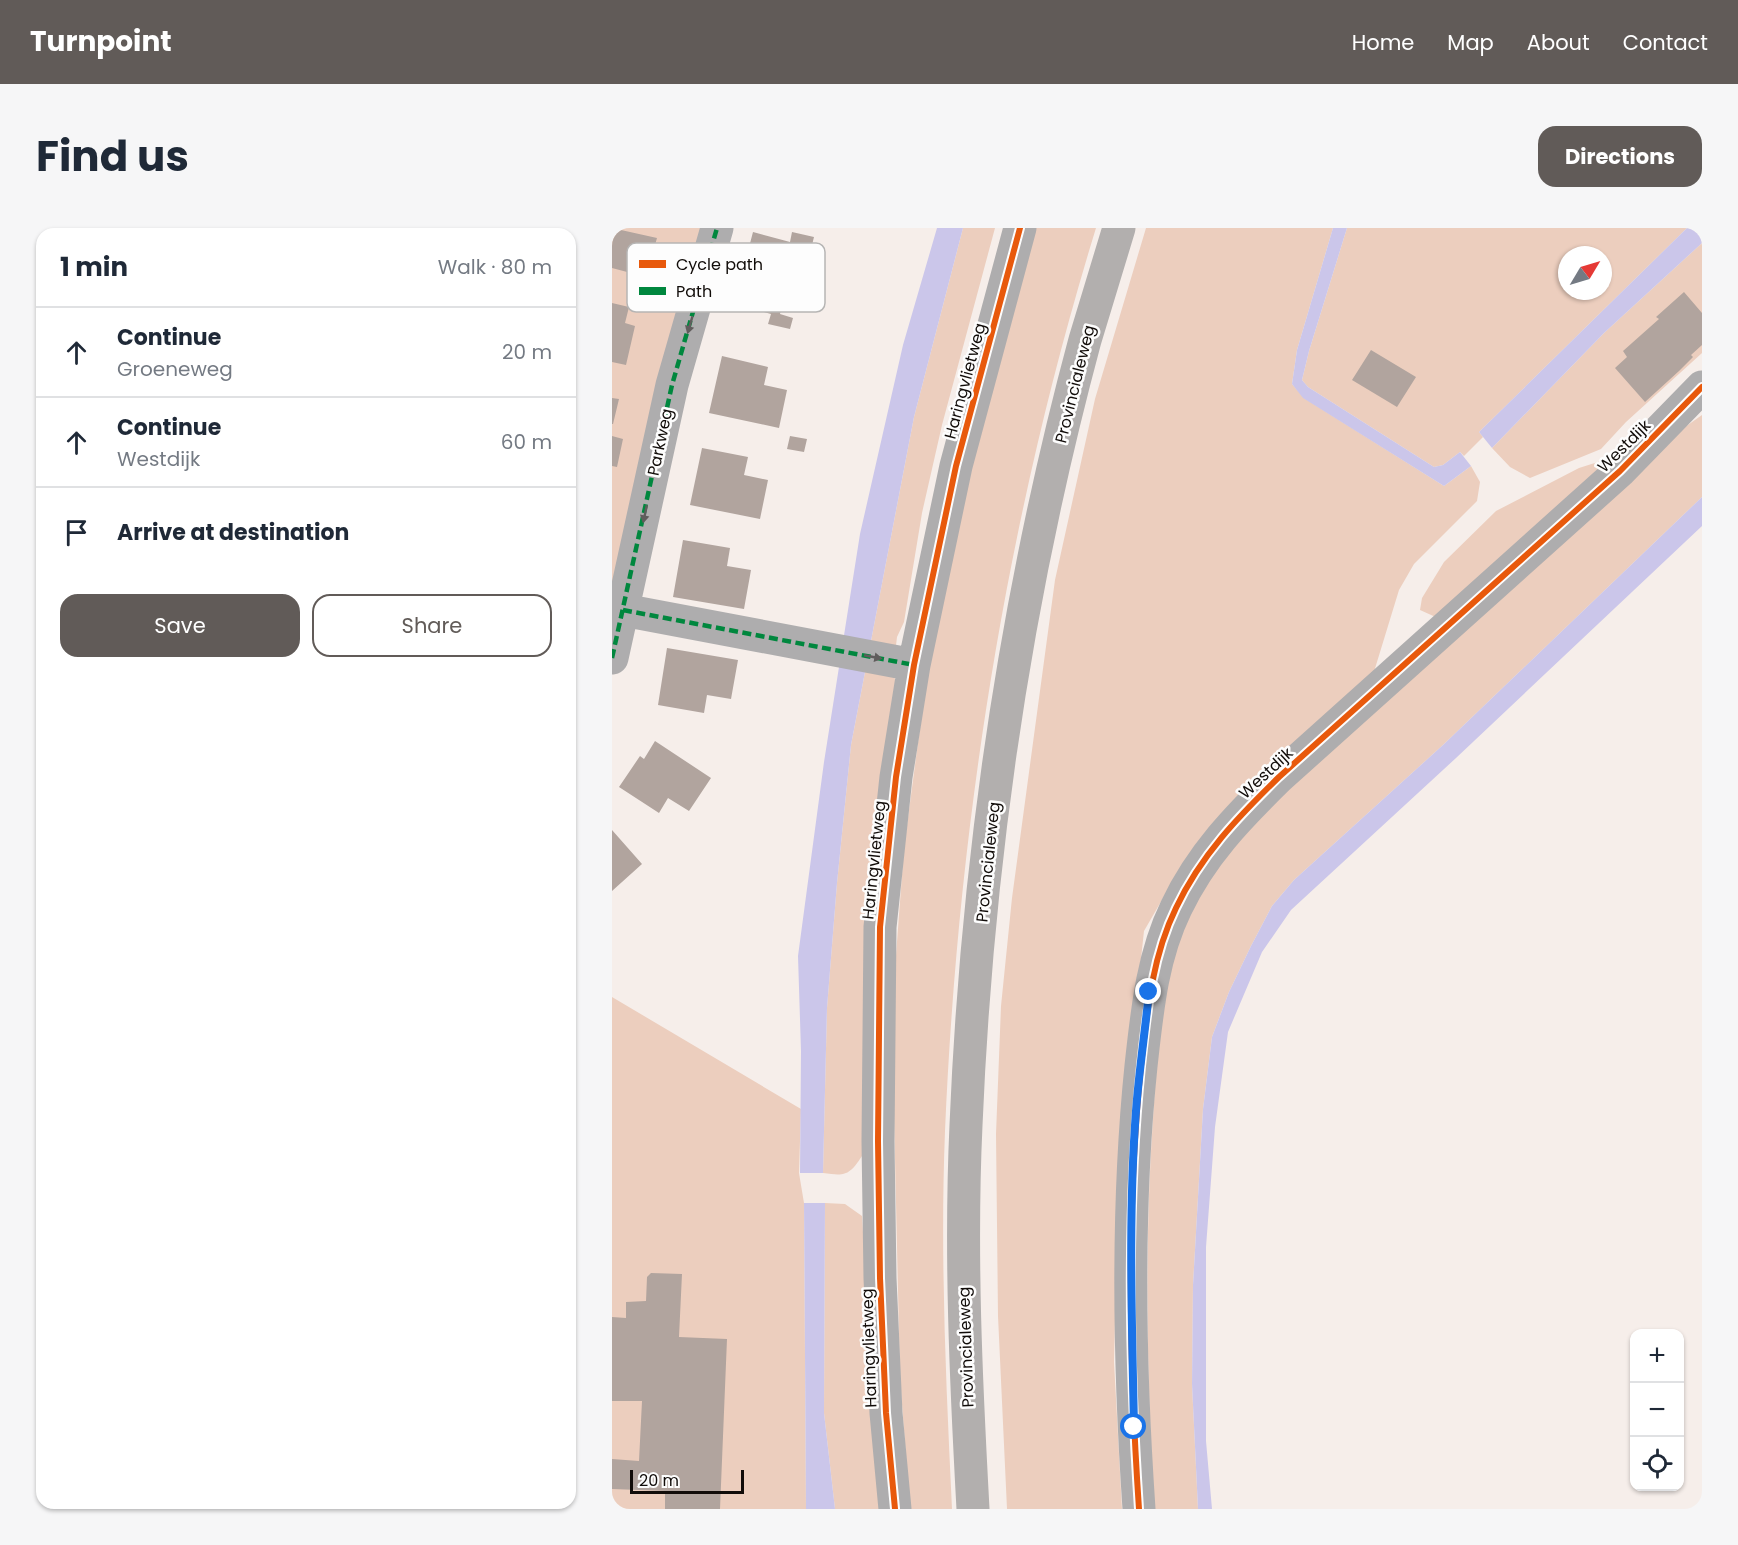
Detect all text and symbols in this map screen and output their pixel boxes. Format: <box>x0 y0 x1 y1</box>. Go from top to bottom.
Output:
text: Turnpoint <box>30 22 172 61</box>
text: Home <box>1352 28 1414 57</box>
text: Map <box>1447 28 1494 57</box>
text: About <box>1527 28 1590 57</box>
text: Contact <box>1623 28 1708 57</box>
button: Directions <box>1538 126 1702 187</box>
text: Find us <box>36 127 189 186</box>
legend <box>627 243 825 312</box>
north arrow <box>1558 246 1612 300</box>
text: 1 min <box>60 249 128 285</box>
text: Walk · 80 m <box>438 253 552 281</box>
text: Cycle path <box>676 253 763 276</box>
text: Path <box>676 280 712 303</box>
one-way arrow <box>684 316 694 334</box>
street label: Haringvlietweg <box>938 320 992 442</box>
text: Continue <box>117 322 221 353</box>
street label: Provincialeweg <box>1049 323 1101 445</box>
icon: ahead <box>60 336 93 369</box>
text: 20 m <box>502 338 552 366</box>
text: Groeneweg <box>117 355 233 383</box>
street label: Parkweg <box>642 406 678 478</box>
text: Continue <box>117 412 221 443</box>
street label: Westdijk <box>1592 414 1656 478</box>
icon: ahead <box>60 426 93 459</box>
text: 60 m <box>501 428 552 456</box>
text: Westdijk <box>117 445 200 473</box>
one-way arrow <box>640 505 649 524</box>
icon: arrive <box>60 516 93 549</box>
text: Arrive at destination <box>117 517 349 548</box>
button: Save <box>60 594 300 657</box>
button: Share <box>312 594 552 657</box>
one-way arrow <box>863 653 882 662</box>
street label: Westdijk <box>1234 741 1299 804</box>
street label: Haringvlietweg <box>856 799 892 921</box>
street label: Provincialeweg <box>970 801 1006 923</box>
route end <box>1135 978 1161 1004</box>
street label: Provincialeweg <box>952 1286 980 1408</box>
street label: Haringvlietweg <box>855 1288 883 1408</box>
map controls <box>1630 1329 1684 1491</box>
button: + <box>1630 1329 1684 1383</box>
button: − <box>1630 1383 1684 1437</box>
route start <box>1120 1413 1146 1439</box>
button: locate <box>1630 1437 1684 1491</box>
scale bar <box>630 1467 744 1494</box>
text: 20 m <box>639 1469 679 1492</box>

